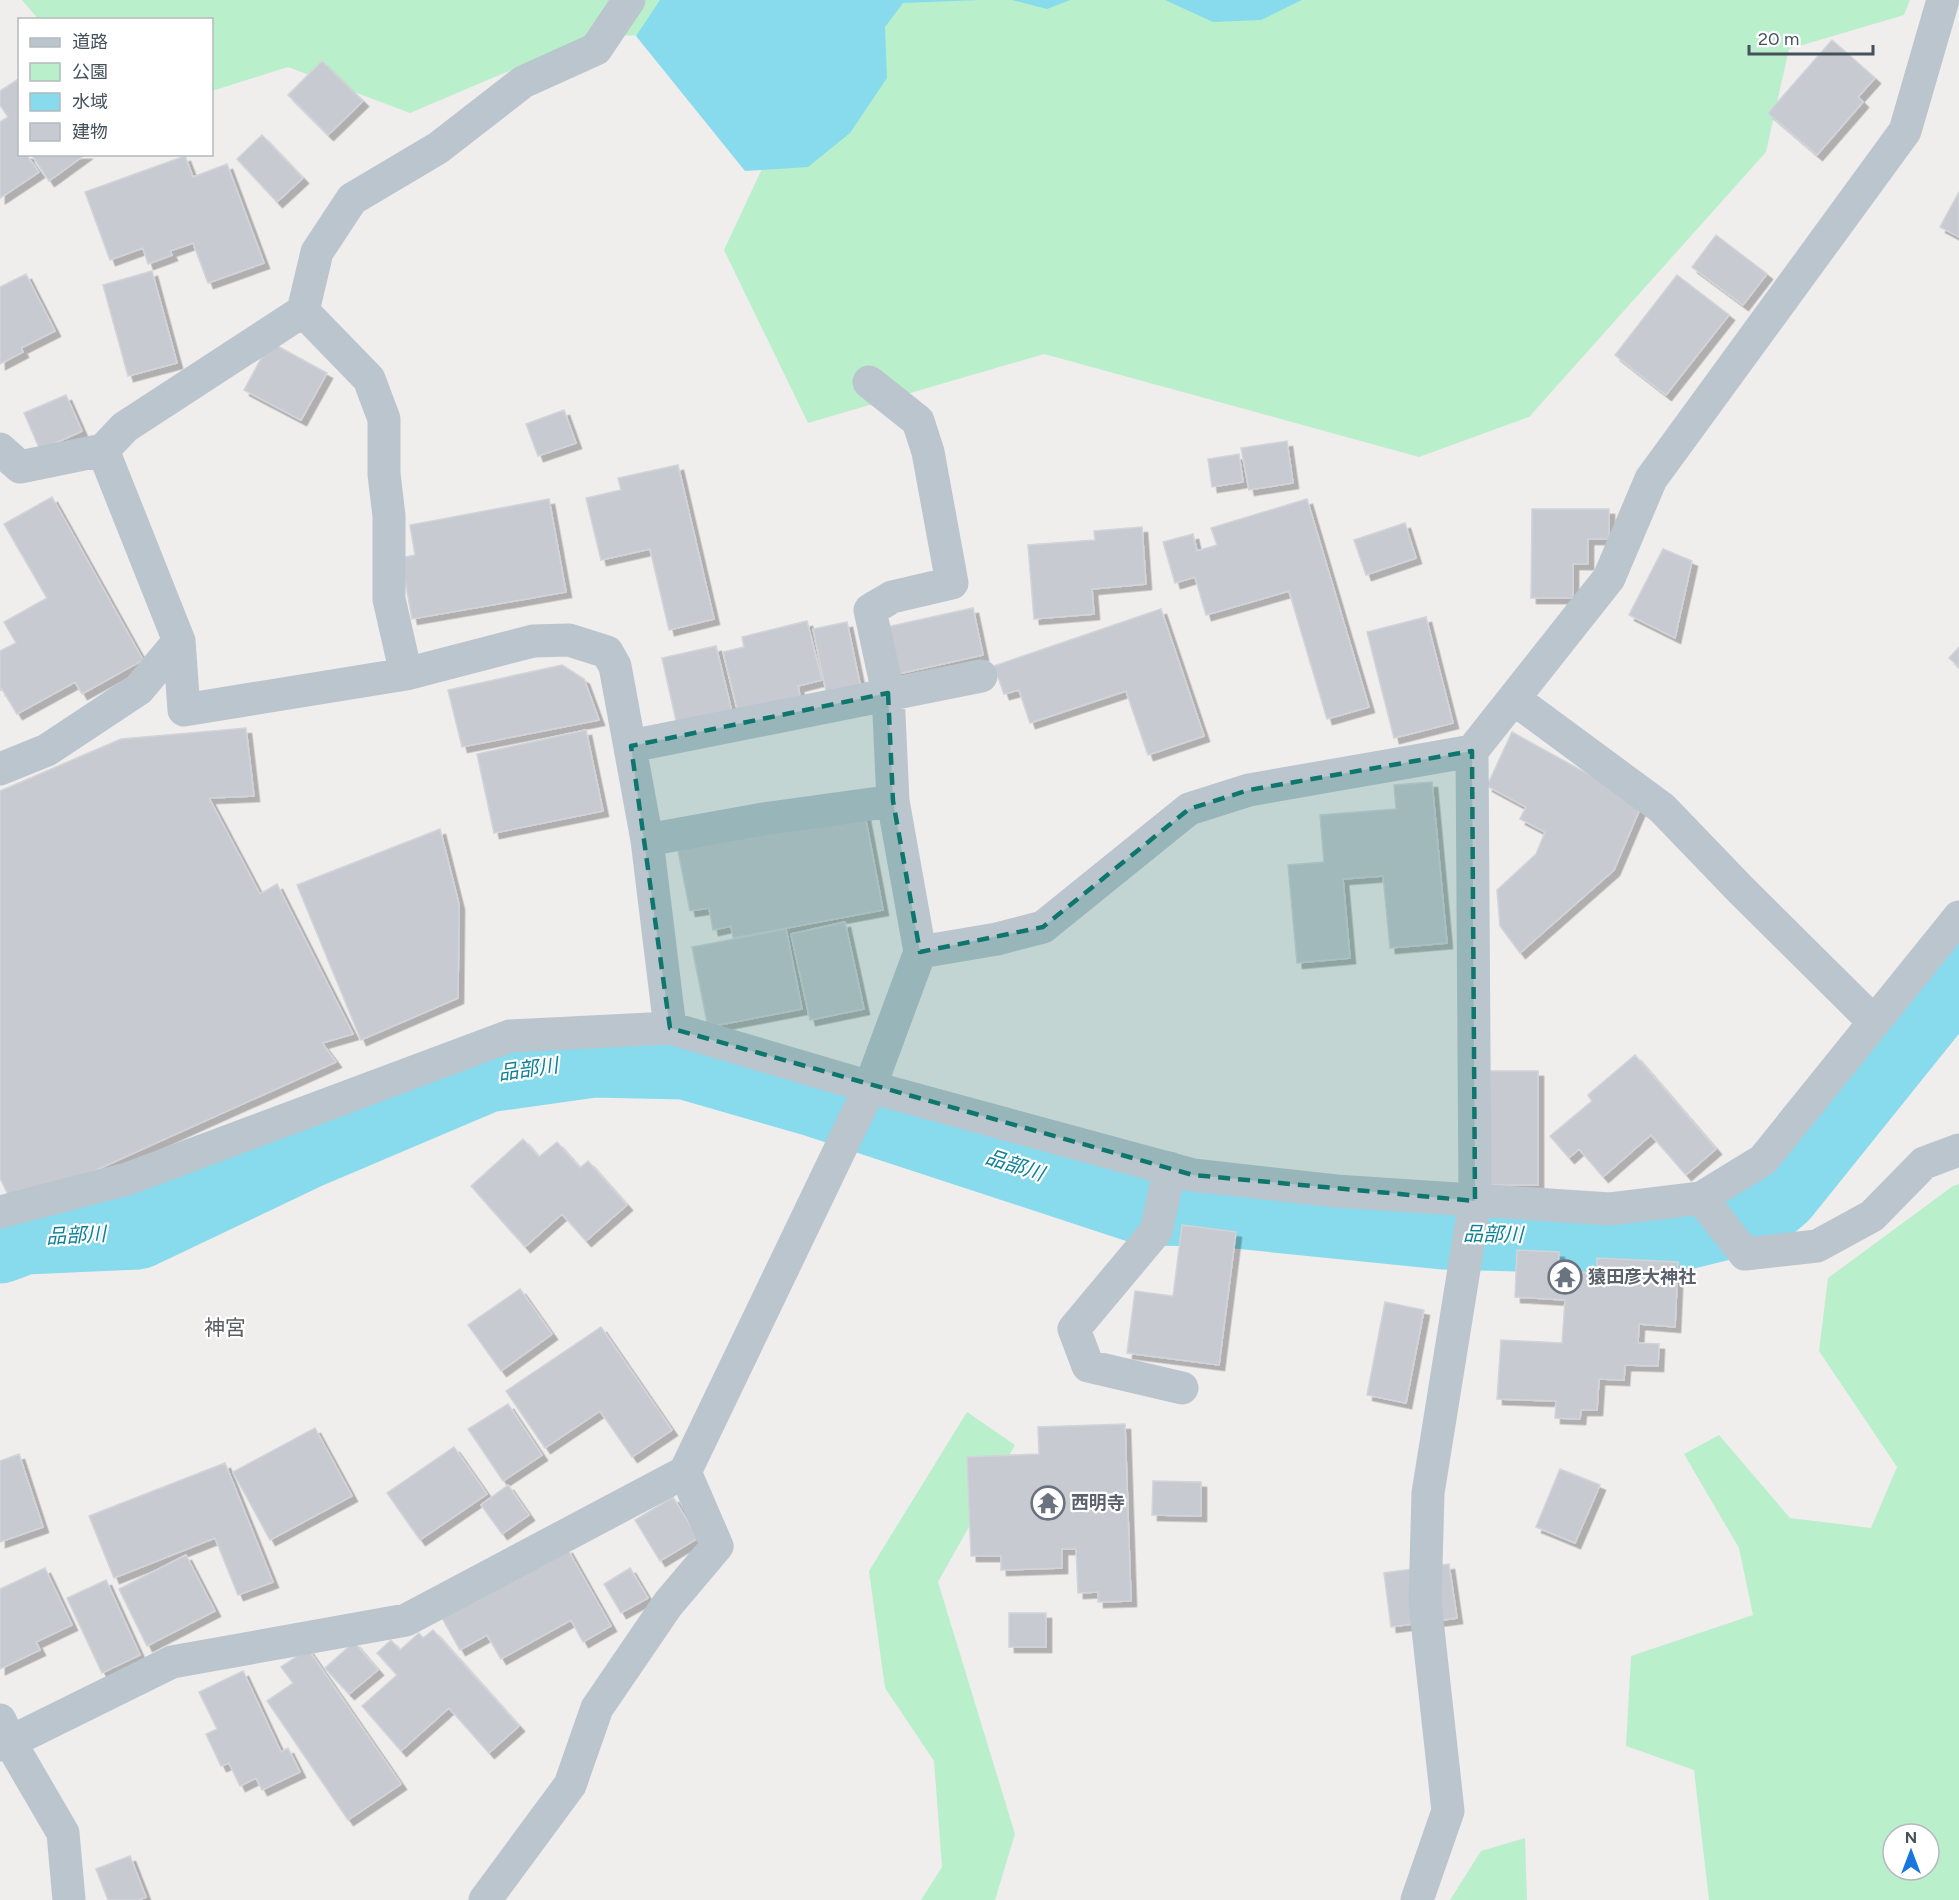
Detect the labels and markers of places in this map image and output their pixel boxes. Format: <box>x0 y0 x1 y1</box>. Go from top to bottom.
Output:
temple icon: 猿田彦大神社 <box>1547 1259 1583 1295</box>
place label: 猿田彦大神社 <box>1588 1266 1696 1288</box>
temple icon: 西明寺 <box>1030 1485 1066 1521</box>
place label: 西明寺 <box>1071 1492 1125 1514</box>

